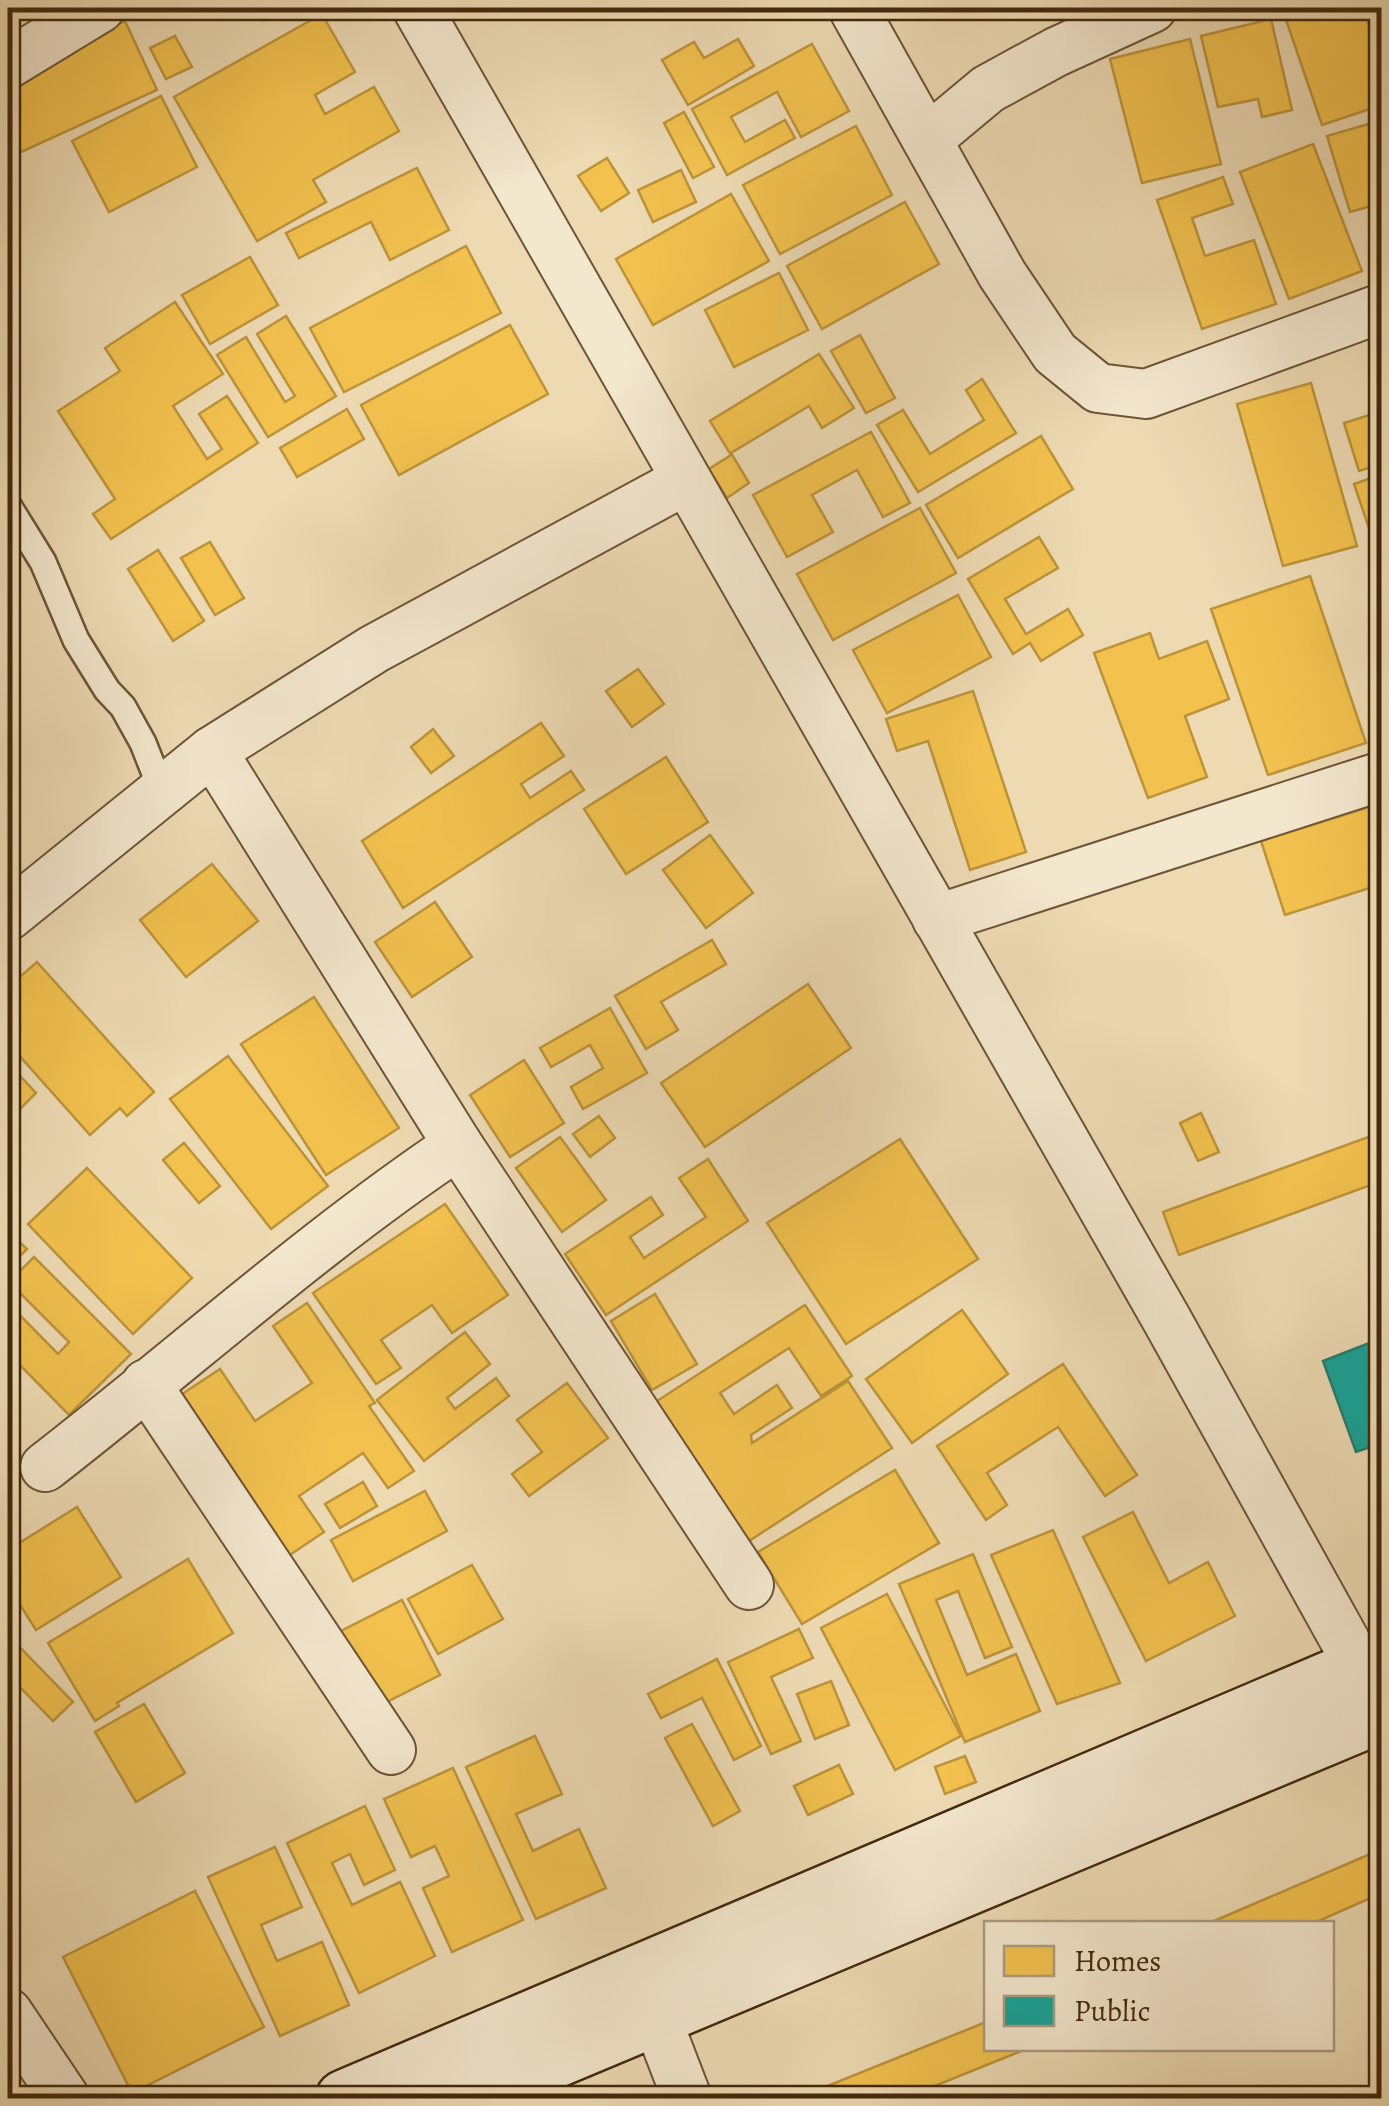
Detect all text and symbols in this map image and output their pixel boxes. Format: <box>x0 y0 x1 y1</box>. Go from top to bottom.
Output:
legend <box>984 1921 1334 2051</box>
text: Homes <box>1074 1941 1161 1981</box>
text: Public <box>1074 1991 1151 2031</box>

